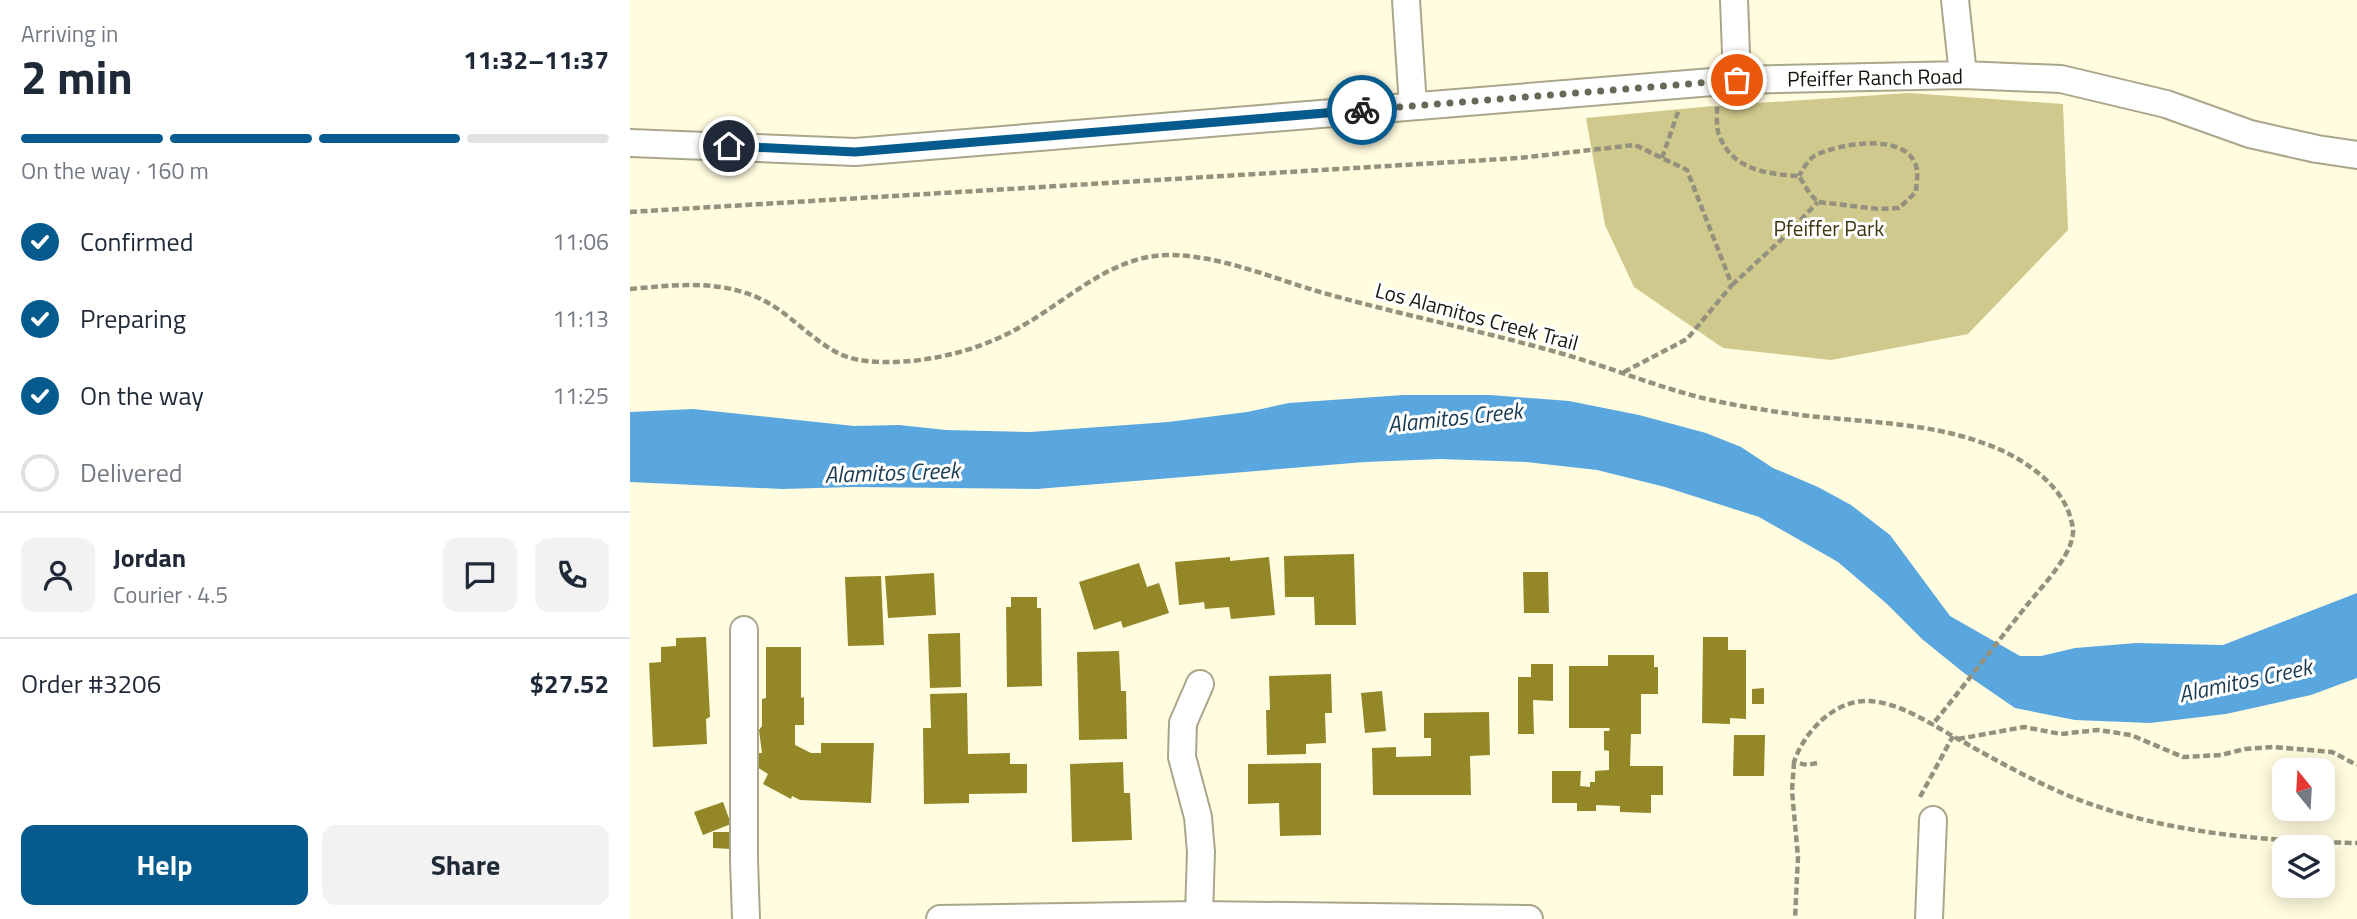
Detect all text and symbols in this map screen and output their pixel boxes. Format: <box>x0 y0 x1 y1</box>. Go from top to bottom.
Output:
text: Arriving in <box>21 16 118 51</box>
text: 11:32–11:37 <box>463 40 609 79</box>
text: 2 min <box>21 42 133 112</box>
pin <box>1707 50 1767 110</box>
street label: Pfeiffer Ranch Road <box>1787 59 1963 95</box>
icon: bag <box>1718 61 1756 99</box>
courier <box>1327 75 1397 145</box>
icon: bike <box>1343 91 1381 129</box>
pin <box>699 116 759 176</box>
icon: home <box>710 127 748 165</box>
text: On the way · 160 m <box>21 153 209 188</box>
park label: Pfeiffer Park <box>1774 212 1884 244</box>
text: Confirmed <box>80 222 194 261</box>
icon: check <box>21 223 59 261</box>
text: 11:06 <box>552 224 609 259</box>
street label: Los Alamitos Creek Trail <box>1372 273 1582 359</box>
text: Preparing <box>80 299 186 338</box>
icon: check <box>21 300 59 338</box>
text: 11:13 <box>552 301 609 336</box>
text: On the way <box>80 376 204 415</box>
icon: check <box>21 377 59 415</box>
text: 11:25 <box>552 378 609 413</box>
water label: Alamitos Creek <box>1386 392 1527 441</box>
water label: Alamitos Creek <box>824 452 963 492</box>
text: Delivered <box>80 453 183 492</box>
button: person <box>21 538 95 612</box>
text: Jordan <box>113 538 186 577</box>
button: chat <box>443 538 517 612</box>
button: phone <box>535 538 609 612</box>
text: Courier · 4.5 <box>113 577 228 612</box>
water label: Alamitos Creek <box>2175 648 2318 711</box>
text: Order #3206 <box>21 664 161 703</box>
text: $27.52 <box>530 664 609 703</box>
north arrow <box>2272 758 2334 821</box>
map controls <box>2272 758 2335 898</box>
button: Help <box>21 825 308 905</box>
button: Share <box>322 825 609 905</box>
button: layers <box>2272 835 2335 898</box>

